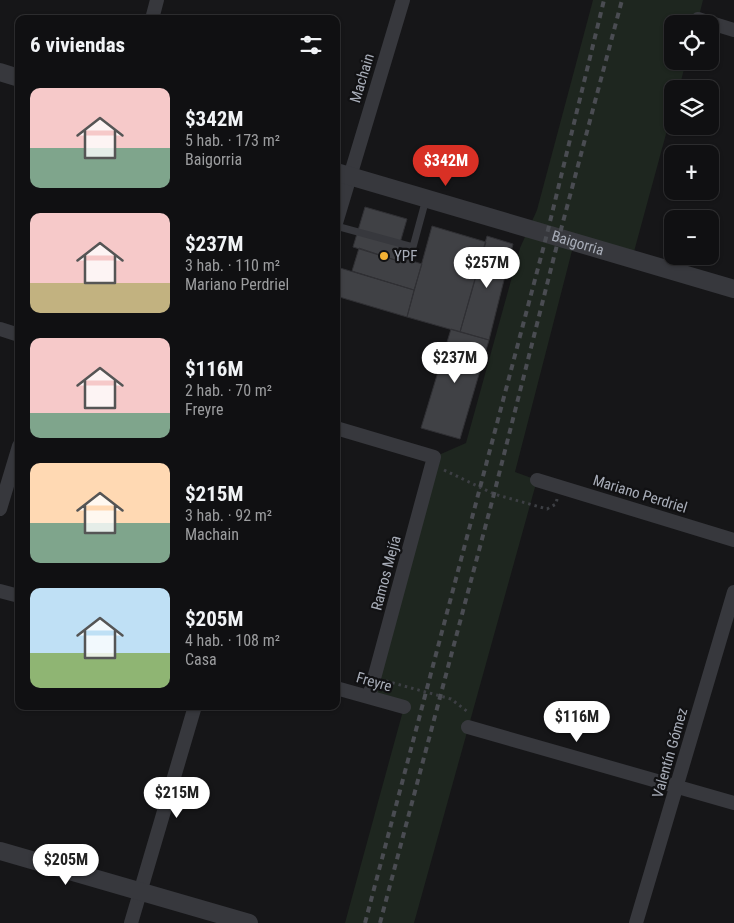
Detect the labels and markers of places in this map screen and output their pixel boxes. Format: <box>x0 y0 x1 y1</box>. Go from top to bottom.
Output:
pin: $342M <box>411 144 481 187</box>
pin: $257M <box>452 246 522 289</box>
place label: YPF <box>394 247 417 265</box>
marker: YPF <box>378 250 390 262</box>
pin: $237M <box>420 342 490 384</box>
pin: $116M <box>542 700 612 743</box>
pin: $215M <box>142 776 212 819</box>
pin: $205M <box>31 844 101 886</box>

